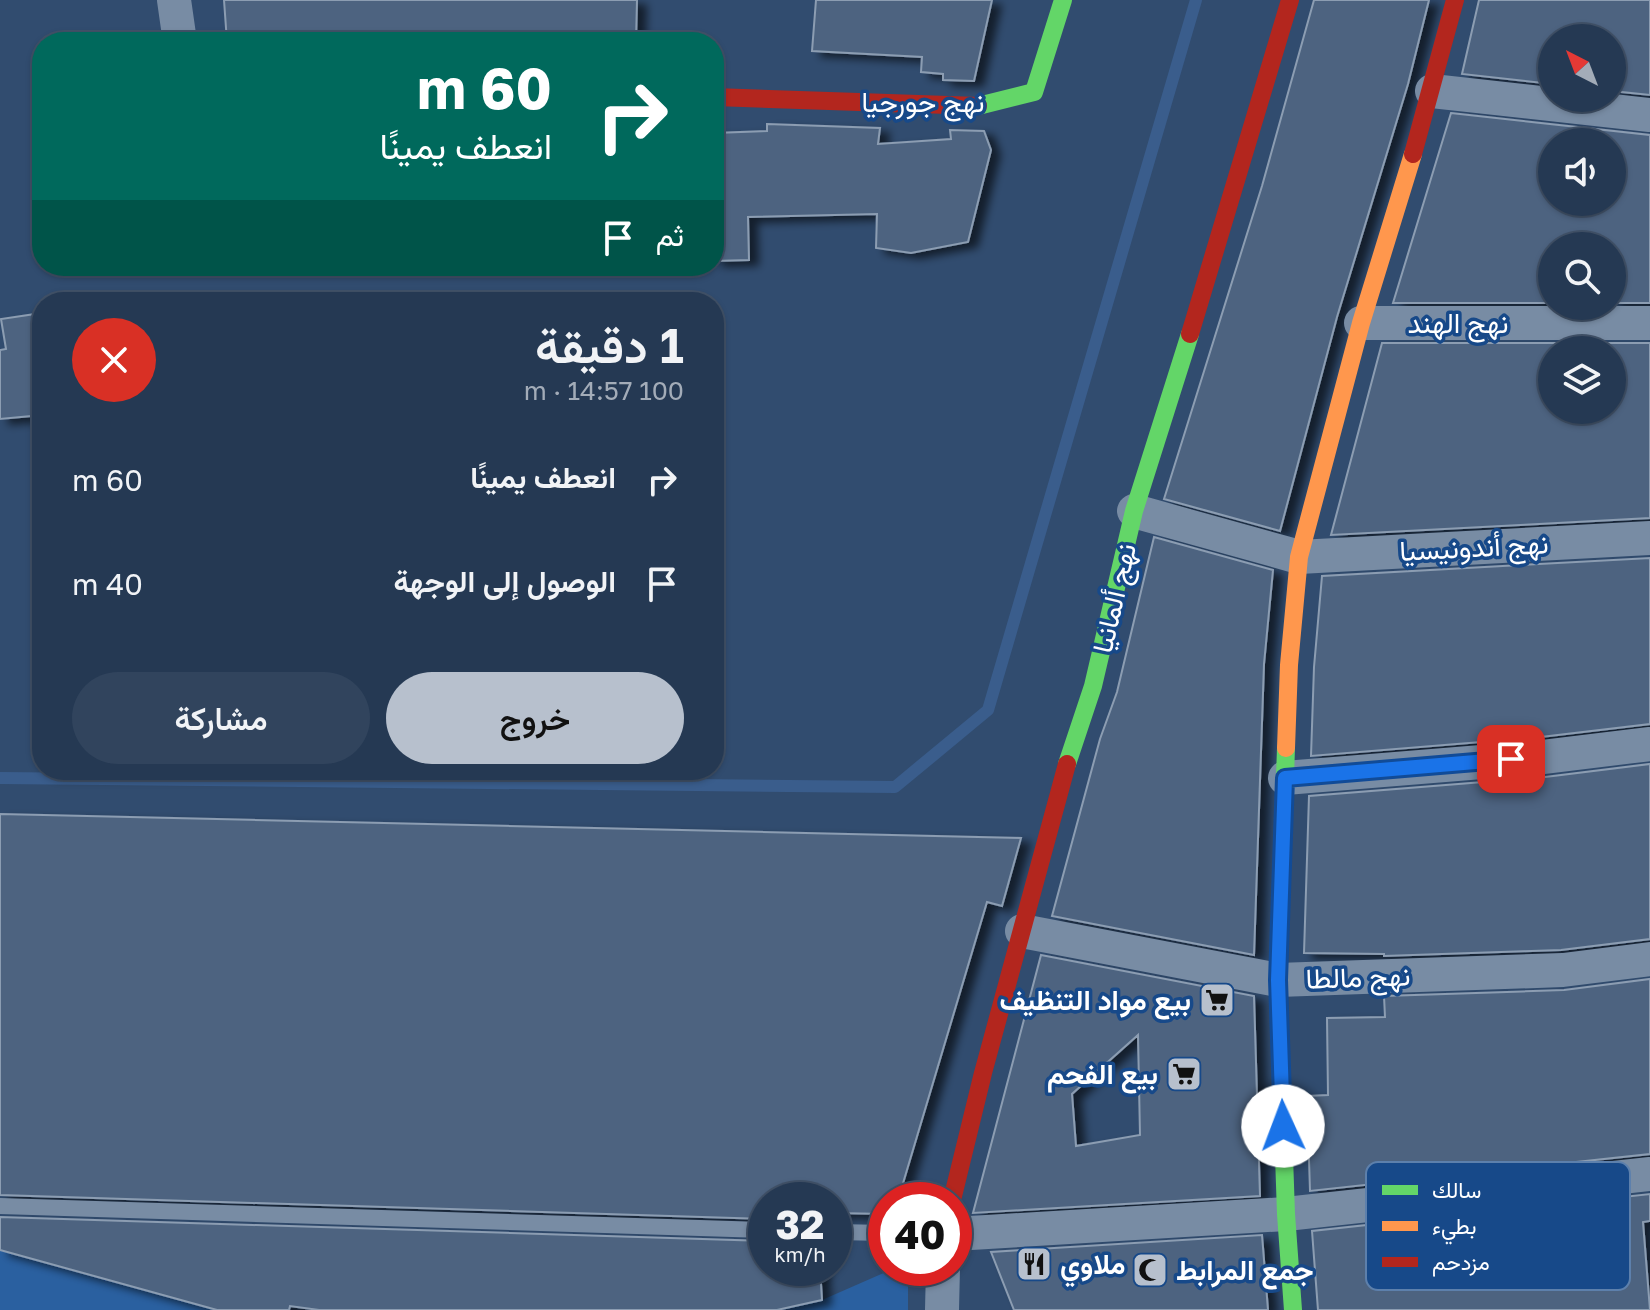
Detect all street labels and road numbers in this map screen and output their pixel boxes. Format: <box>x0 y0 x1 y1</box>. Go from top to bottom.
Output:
street label: نهج جورجيا <box>861 85 985 122</box>
street label: نهج الهند <box>1407 306 1509 343</box>
street label: نهج أندونيسيا <box>1399 526 1550 571</box>
street label: نهج ألمانيا <box>1085 540 1146 657</box>
street label: نهج مالطا <box>1305 958 1411 999</box>

